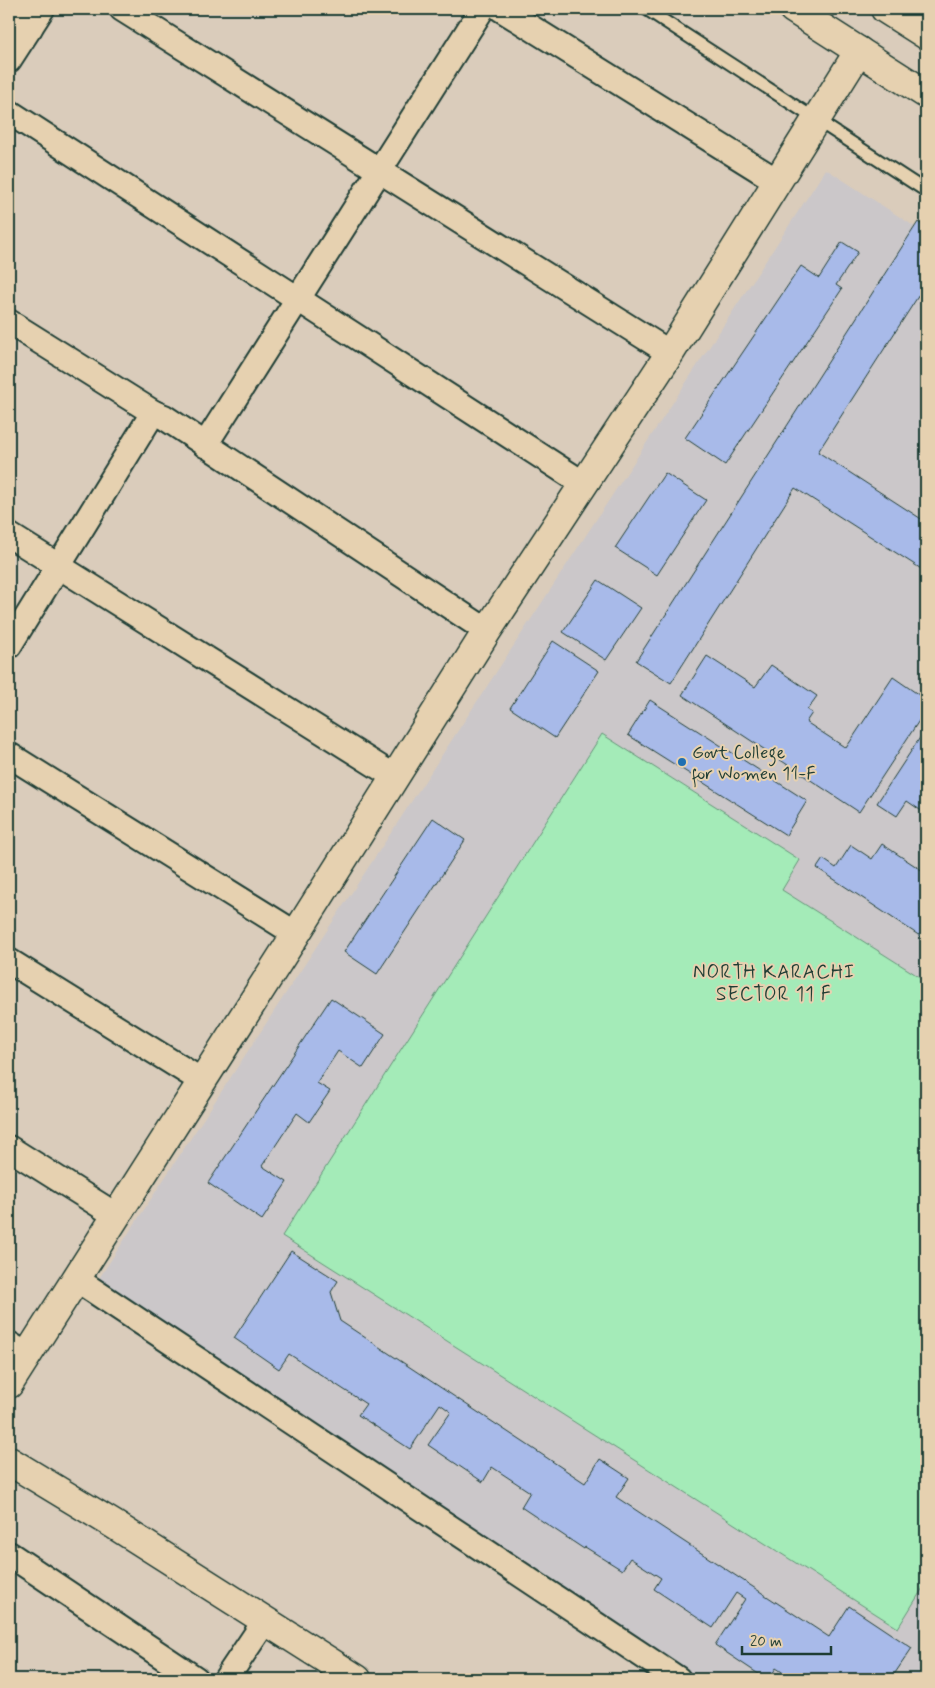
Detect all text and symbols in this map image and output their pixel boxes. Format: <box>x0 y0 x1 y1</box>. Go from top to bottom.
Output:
place label: Govt College for Women 11-F <box>692 741 816 788</box>
marker: Govt College for Women 11-F <box>676 756 688 768</box>
district label: NORTH KARACHI SECTOR 11 F <box>693 960 855 1007</box>
scale bar <box>742 1623 831 1655</box>
text: 20 m <box>750 1632 782 1652</box>

